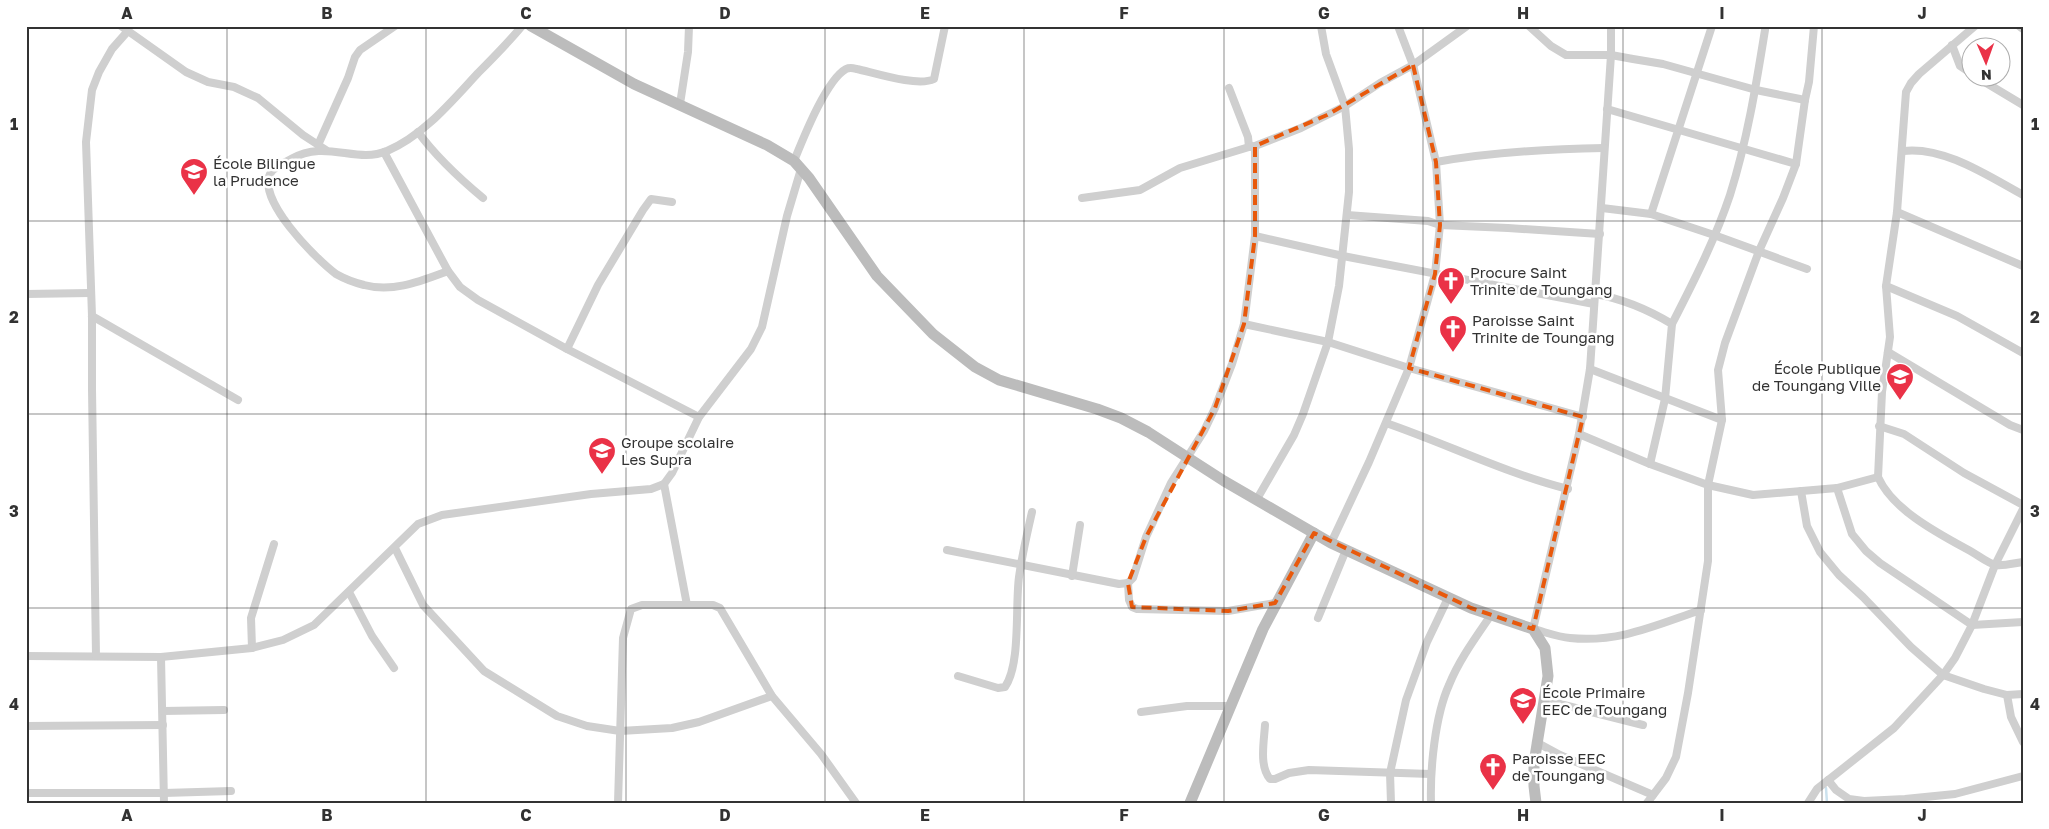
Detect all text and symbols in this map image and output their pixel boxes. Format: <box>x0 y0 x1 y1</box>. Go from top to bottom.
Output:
text: A <box>121 3 133 23</box>
text: B <box>321 3 333 23</box>
text: C <box>520 3 532 23</box>
text: D <box>719 3 731 23</box>
text: E <box>920 3 930 23</box>
text: F <box>1119 3 1129 23</box>
text: G <box>1318 3 1330 23</box>
text: H <box>1517 3 1529 23</box>
text: I <box>1719 3 1725 23</box>
text: J <box>1917 3 1927 23</box>
north arrow <box>1962 38 2012 88</box>
text: N <box>1981 67 1992 84</box>
text: 1 <box>10 114 18 134</box>
text: 1 <box>2031 114 2039 134</box>
place label: École Bilingue la Prudence <box>213 154 316 189</box>
school or university icon: École Bilingue la Prudence <box>179 157 209 196</box>
place label: Procure Saint Trinite de Toungang <box>1470 263 1613 298</box>
church icon: Procure Saint Trinite de Toungang <box>1436 266 1466 305</box>
text: 2 <box>9 307 19 327</box>
text: 2 <box>2030 307 2040 327</box>
place label: Paroisse Saint Trinite de Toungang <box>1472 311 1615 346</box>
church icon: Paroisse Saint Trinite de Toungang <box>1438 314 1468 353</box>
place label: École Publique de Toungang Ville <box>1752 359 1881 394</box>
school or university icon: École Publique de Toungang Ville <box>1885 362 1915 401</box>
place label: Groupe scolaire Les Supra <box>621 433 734 468</box>
school or university icon: Groupe scolaire Les Supra <box>587 436 617 475</box>
text: 3 <box>9 501 19 521</box>
text: 3 <box>2030 501 2040 521</box>
place label: École Primaire EEC de Toungang <box>1542 683 1667 718</box>
school or university icon: École Primaire EEC de Toungang <box>1508 686 1538 725</box>
text: 4 <box>9 694 19 714</box>
text: 4 <box>2030 694 2040 714</box>
place label: Paroisse EEC de Toungang <box>1512 749 1606 784</box>
church icon: Paroisse EEC de Toungang <box>1478 752 1508 791</box>
text: A <box>121 805 133 825</box>
text: B <box>321 805 333 825</box>
text: C <box>520 805 532 825</box>
text: D <box>719 805 731 825</box>
text: E <box>920 805 930 825</box>
text: F <box>1119 805 1129 825</box>
text: G <box>1318 805 1330 825</box>
text: H <box>1517 805 1529 825</box>
text: I <box>1719 805 1725 825</box>
text: J <box>1917 805 1927 825</box>

